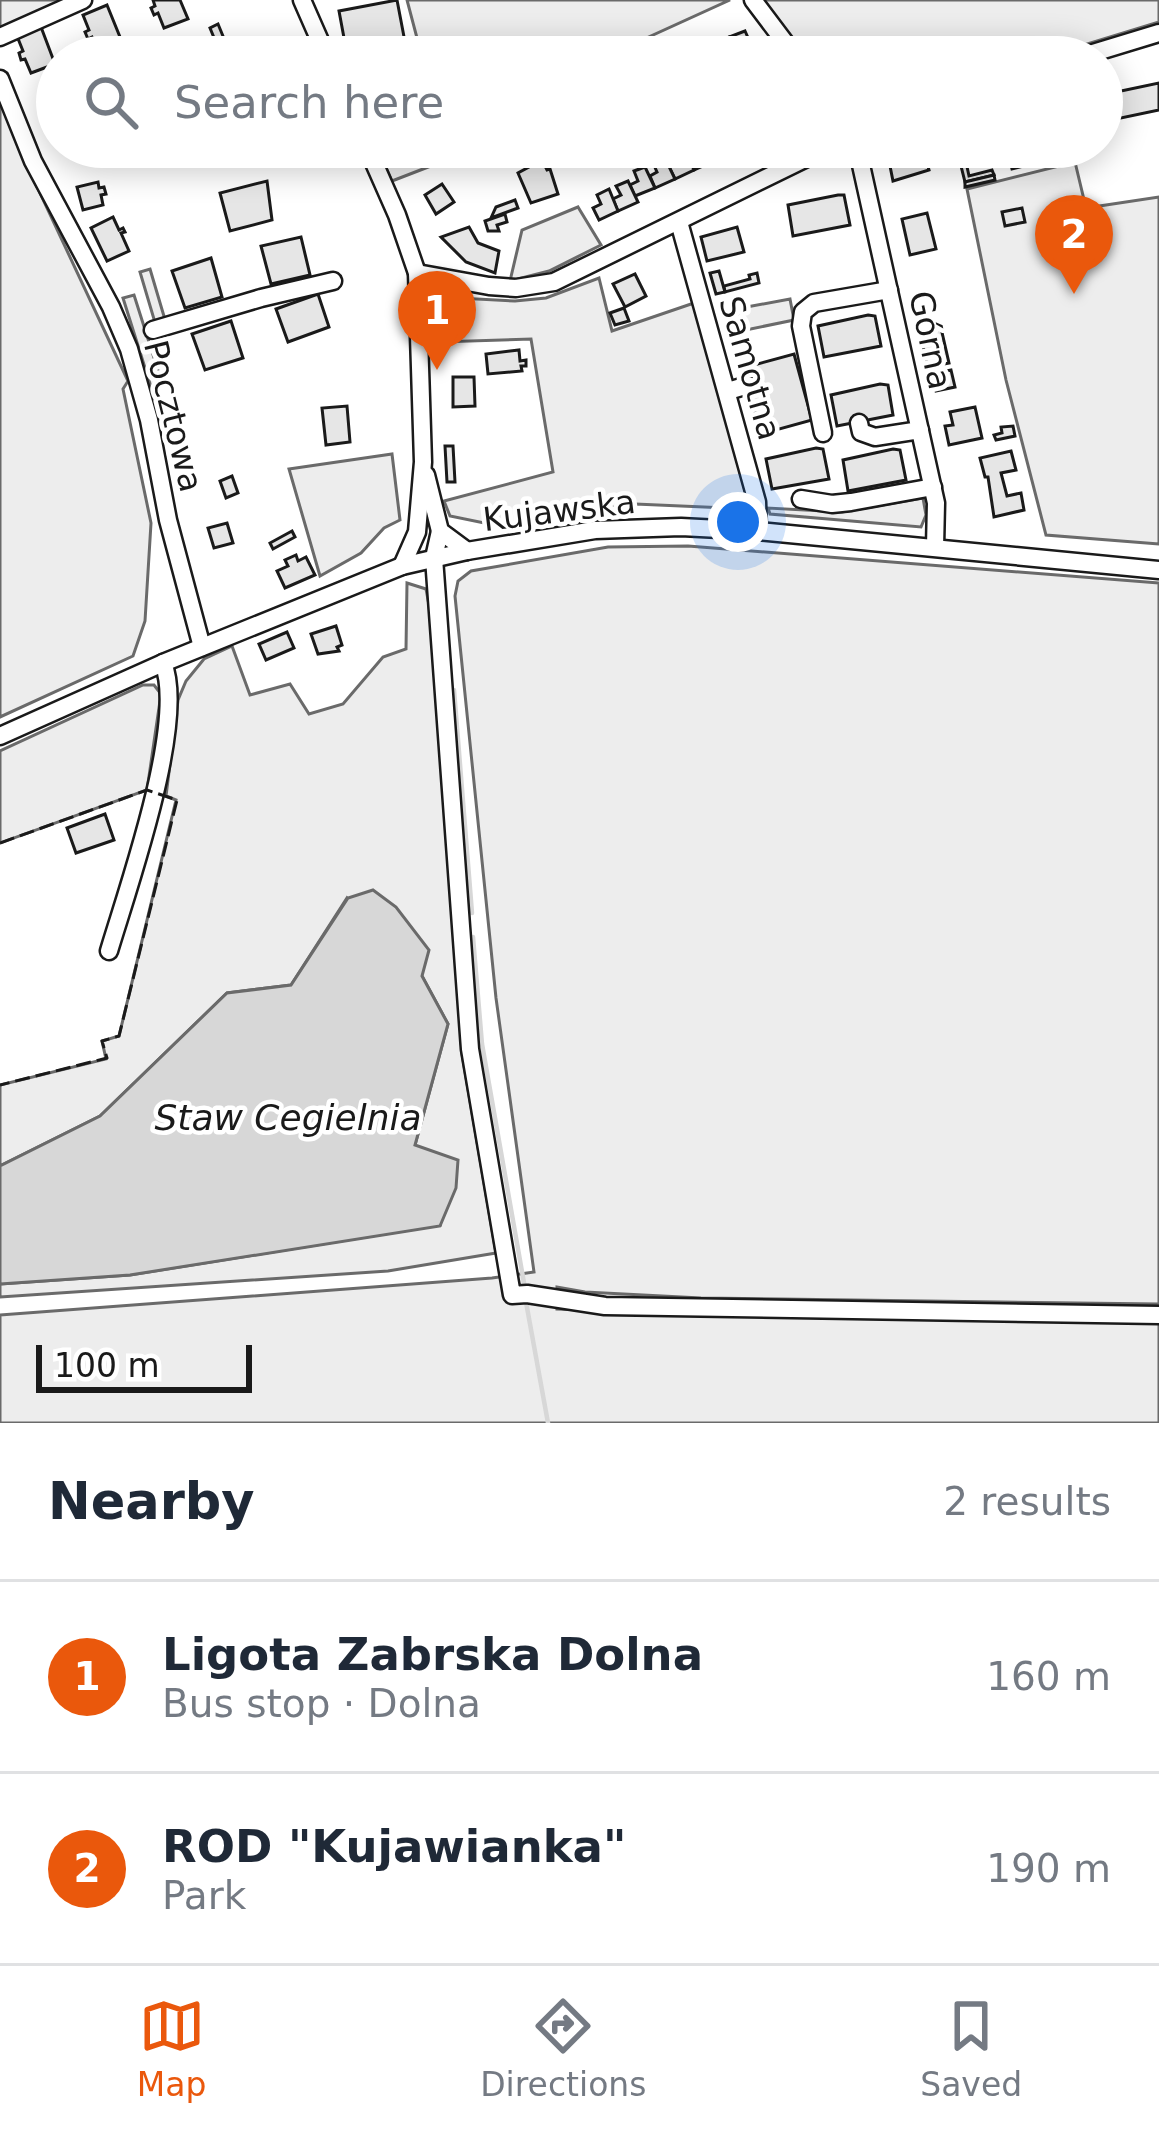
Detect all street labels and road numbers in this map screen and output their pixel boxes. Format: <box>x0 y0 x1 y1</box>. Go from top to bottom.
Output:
street label: Górna <box>901 287 960 393</box>
street label: Samotna <box>711 292 790 444</box>
street label: Pocztowa <box>136 336 211 496</box>
street label: Kujawska <box>481 482 637 539</box>

